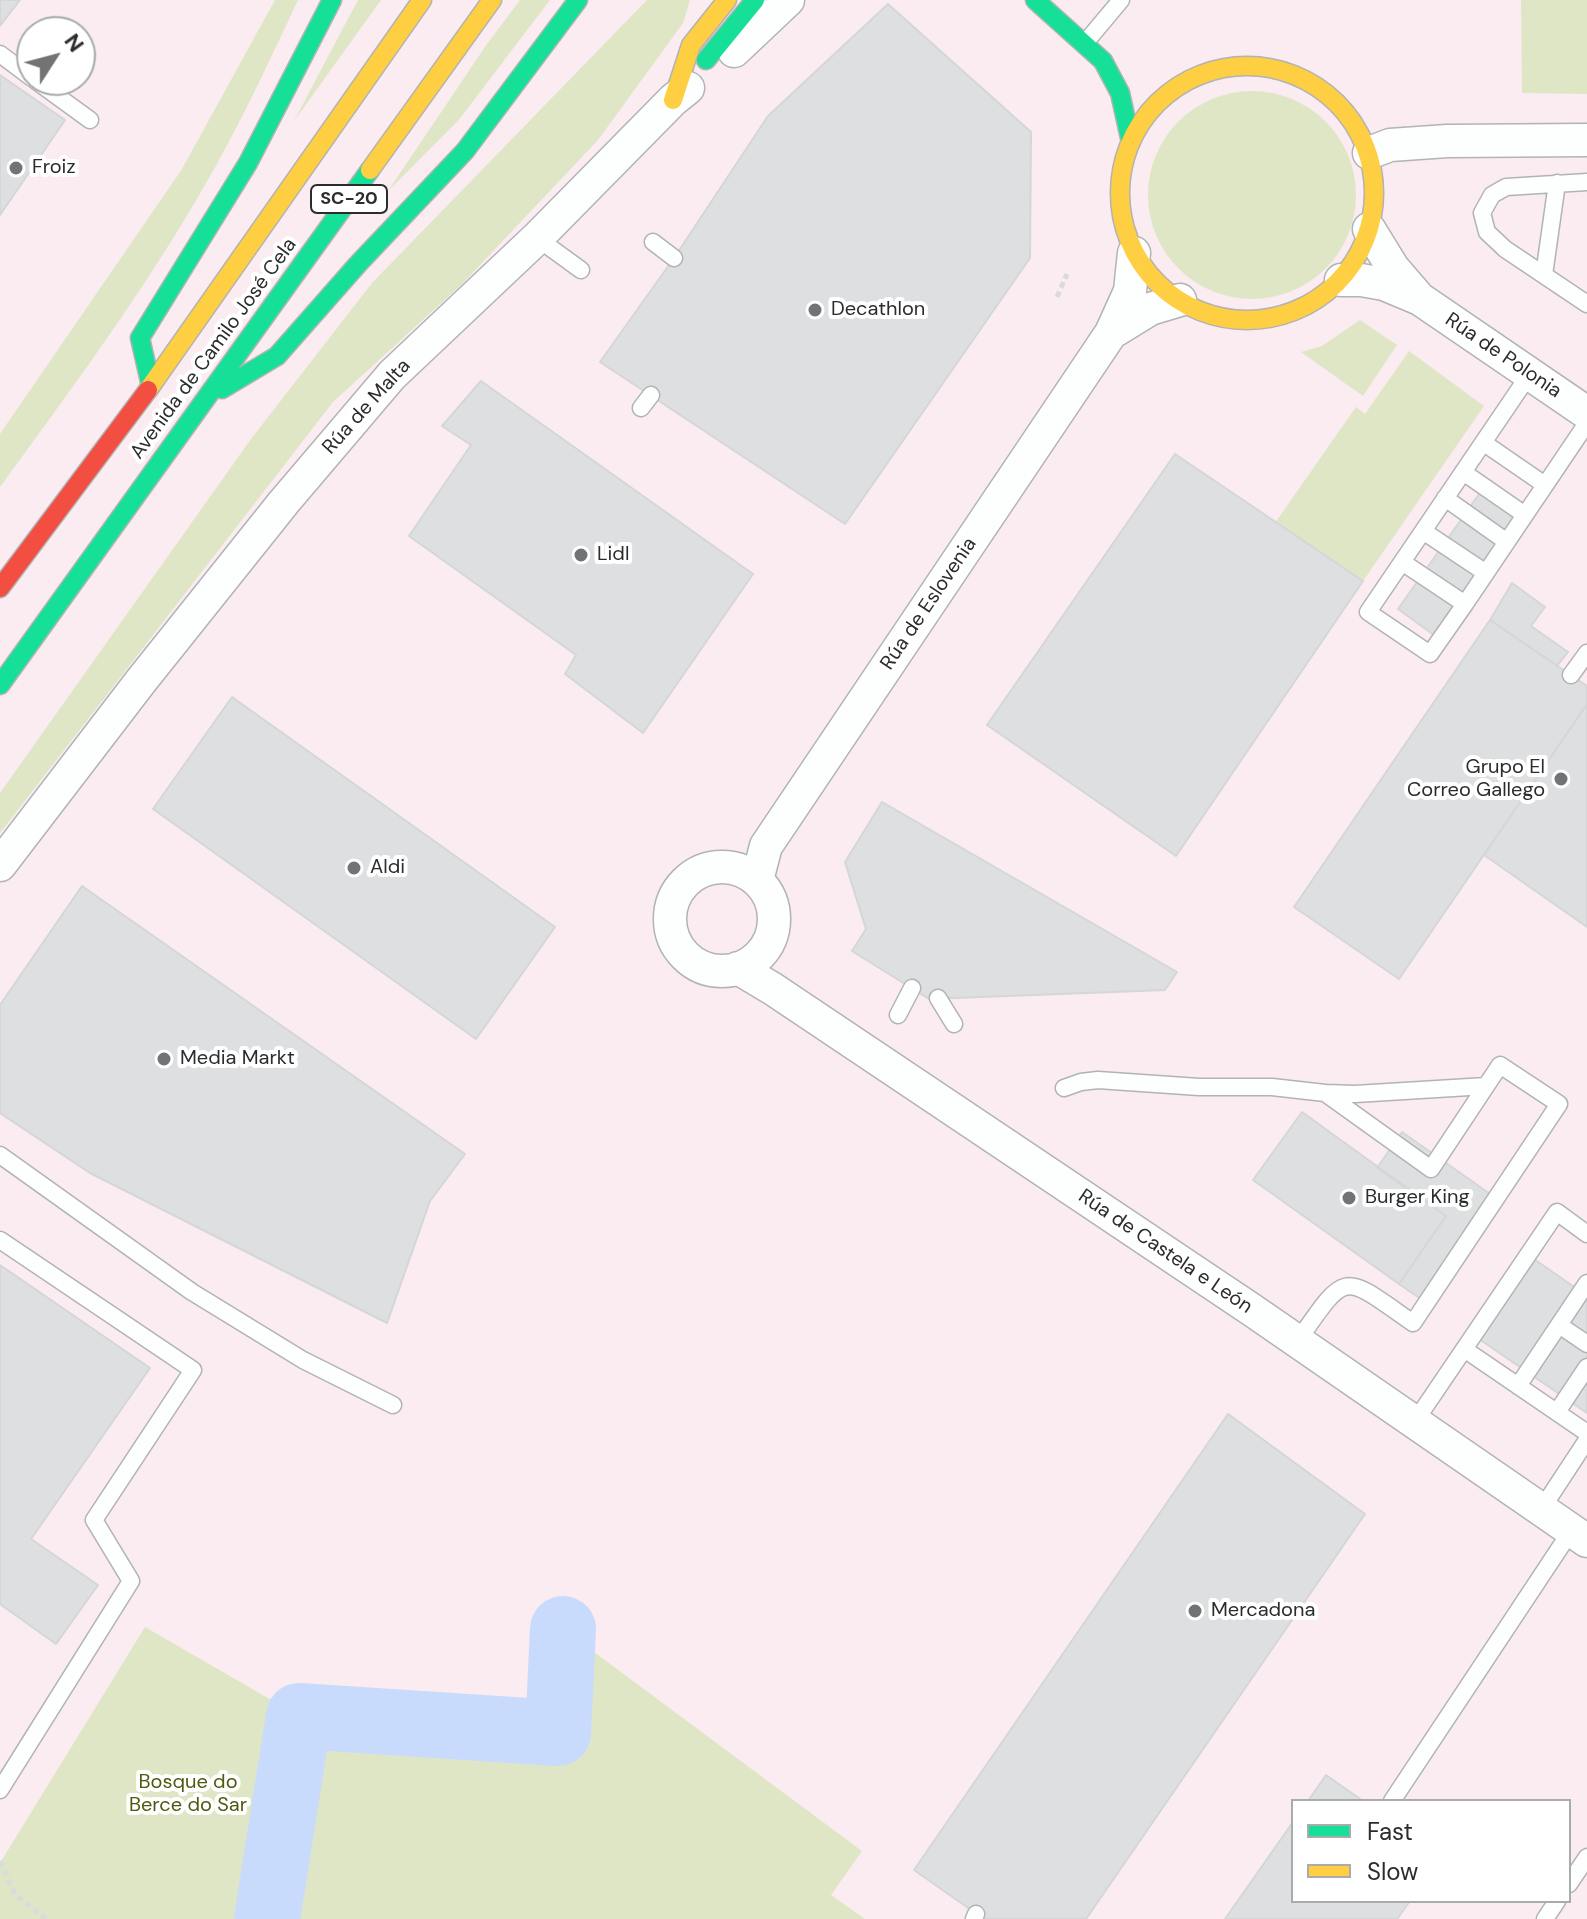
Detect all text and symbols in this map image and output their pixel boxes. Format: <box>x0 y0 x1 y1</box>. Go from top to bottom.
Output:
north arrow <box>16 16 96 96</box>
text: N <box>58 28 91 58</box>
place label: Froiz <box>32 156 76 180</box>
marker: Froiz <box>7 159 25 177</box>
road number: SC-20 <box>311 185 387 213</box>
street label: Avenida de Camilo José Cela <box>126 234 302 464</box>
place label: Decathlon <box>831 298 925 322</box>
marker: Decathlon <box>806 301 824 319</box>
street label: Rúa de Polonia <box>1440 308 1566 404</box>
street label: Rúa de Malta <box>318 355 416 459</box>
street label: Rúa de Eslovenia <box>876 533 982 675</box>
place label: Lidl <box>597 543 629 567</box>
marker: Lidl <box>572 546 590 564</box>
place label: Grupo El Correo Gallego <box>1407 756 1545 803</box>
marker: Grupo El Correo Gallego <box>1552 770 1570 788</box>
place label: Aldi <box>370 856 405 880</box>
marker: Aldi <box>345 859 363 877</box>
place label: Media Markt <box>180 1047 295 1071</box>
marker: Media Markt <box>155 1050 173 1068</box>
street label: Rúa de Castela e León <box>1073 1185 1257 1319</box>
place label: Burger King <box>1365 1186 1470 1210</box>
marker: Burger King <box>1340 1189 1358 1207</box>
place label: Mercadona <box>1211 1599 1315 1623</box>
marker: Mercadona <box>1186 1602 1204 1620</box>
park label: Bosque do Berce do Sar <box>129 1771 247 1818</box>
legend <box>1291 1799 1571 1903</box>
text: Fast <box>1367 1816 1413 1847</box>
text: Slow <box>1367 1856 1418 1887</box>

